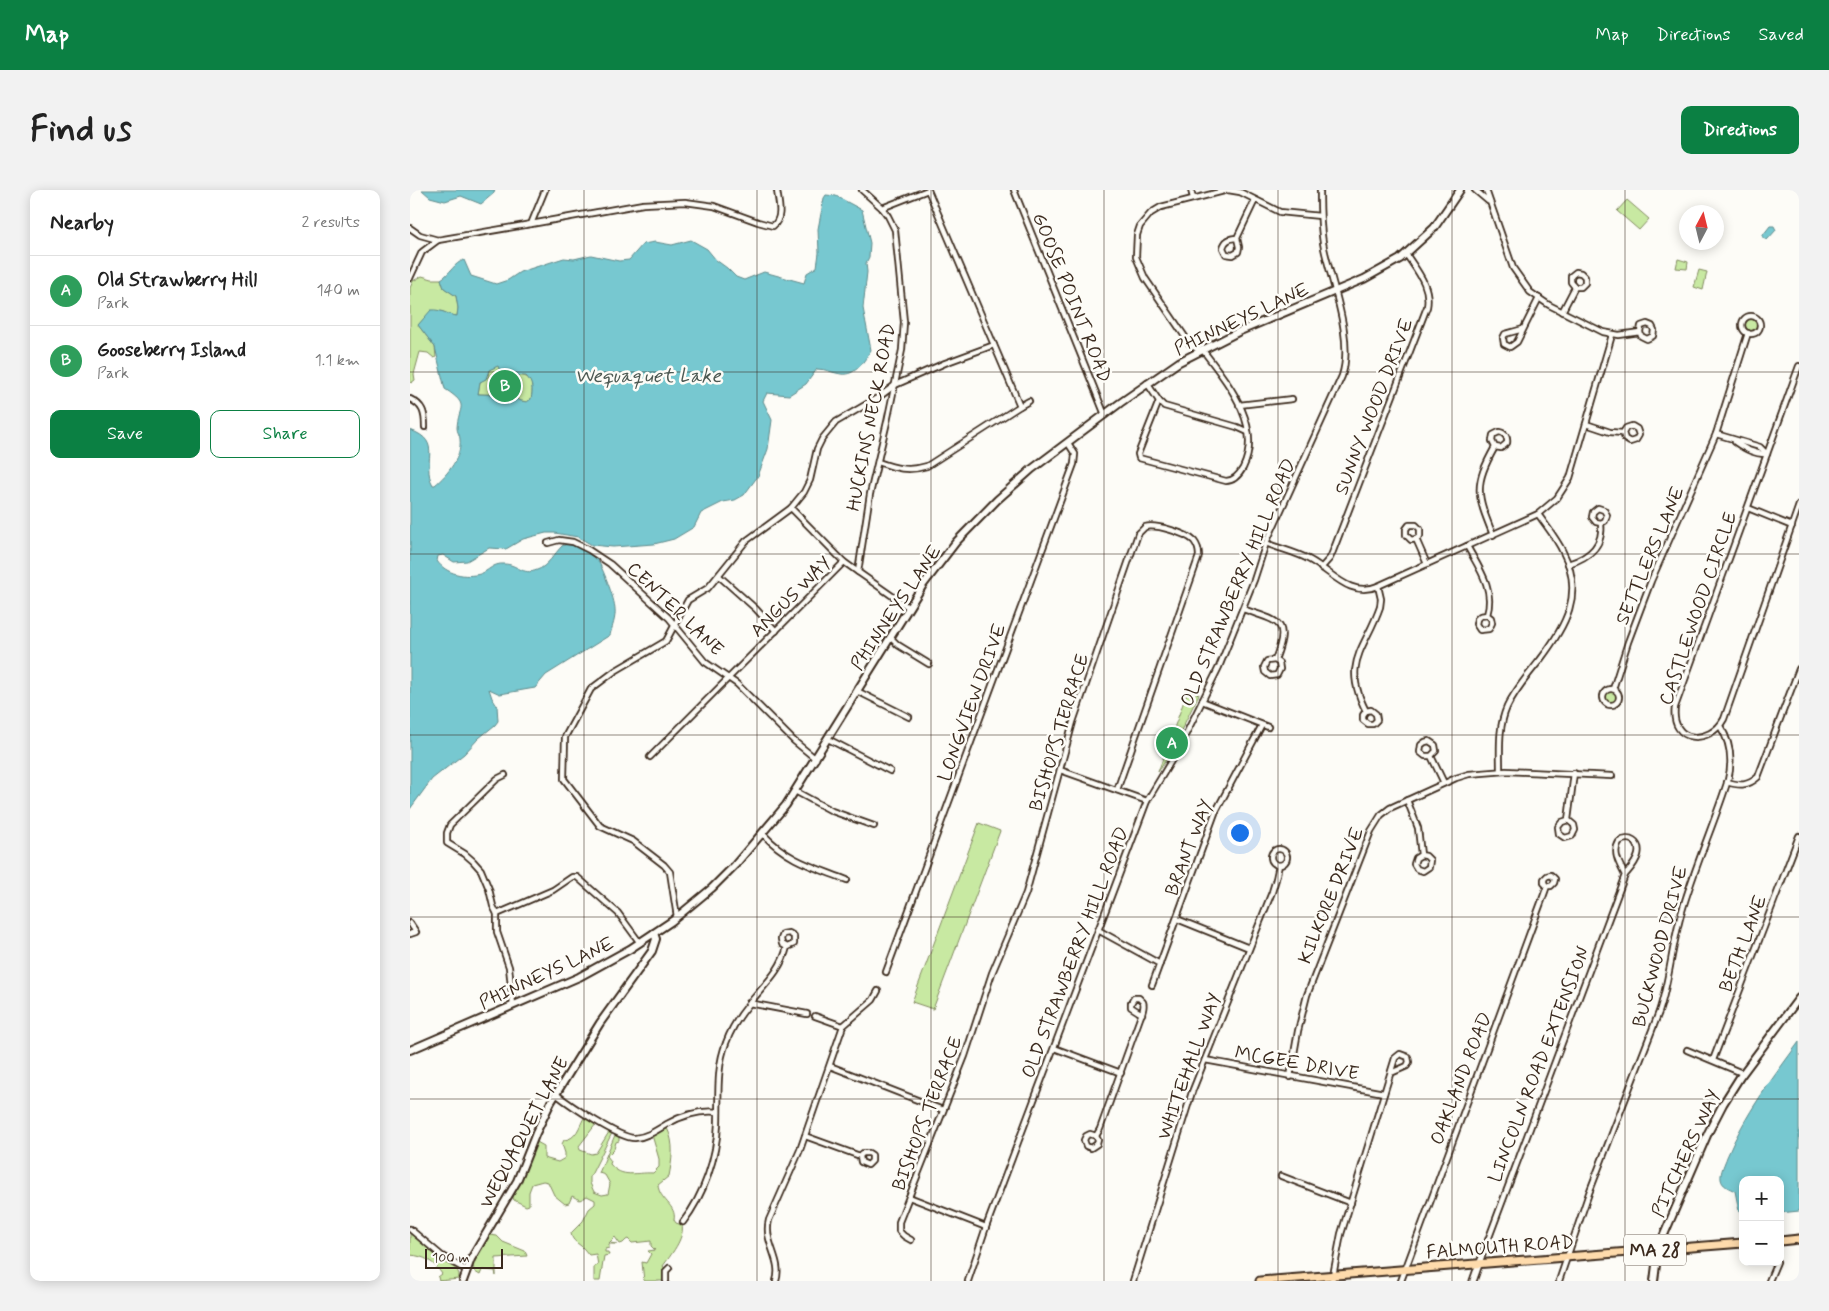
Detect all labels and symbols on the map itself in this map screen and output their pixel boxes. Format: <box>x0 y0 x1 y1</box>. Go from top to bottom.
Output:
north arrow <box>1679 205 1724 250</box>
street label: GOOSE POINT ROAD <box>1026 209 1117 386</box>
street label: PHINNEYS LANE <box>1170 277 1313 362</box>
street label: SUNNY WOOD DRIVE <box>1329 315 1420 498</box>
street label: HUCKINS NECK ROAD <box>841 321 902 513</box>
water label: Wequaquet Lake <box>575 363 722 390</box>
pin: B <box>489 367 521 405</box>
street label: OLD STRAWBERRY HILL ROAD <box>1175 455 1302 711</box>
street label: SETTLERS LANE <box>1610 483 1691 629</box>
street label: CASTLEWOOD CIRCLE <box>1654 508 1743 709</box>
street label: PHINNEYS LANE <box>845 540 948 675</box>
street label: ANGUS WAY <box>745 551 837 643</box>
street label: CENTER LANE <box>621 556 729 662</box>
street label: LONGVIEW DRIVE <box>932 620 1013 785</box>
street label: BISHOPS TERRACE <box>1024 651 1095 814</box>
pin: A <box>1156 724 1188 762</box>
street label: BRANT WAY <box>1159 795 1219 900</box>
your location <box>1227 820 1253 846</box>
street label: OLD STRAWBERRY HILL ROAD <box>1016 823 1135 1082</box>
street label: KILKORE DRIVE <box>1293 824 1370 968</box>
street label: BUCKWOOD DRIVE <box>1627 863 1694 1030</box>
street label: BETH LANE <box>1713 891 1773 996</box>
street label: PHINNEYS LANE <box>475 931 618 1016</box>
street label: LINCOLN ROAD EXTENSION <box>1483 943 1596 1186</box>
street label: WHITEHALL WAY <box>1151 989 1228 1143</box>
street label: OAKLAND ROAD <box>1425 1009 1498 1148</box>
street label: BISHOPS TERRACE <box>886 1033 968 1194</box>
street label: MCGEE DRIVE <box>1233 1040 1361 1087</box>
street label: WEQUAQUET LANE <box>474 1053 575 1213</box>
street label: PITCHERS WAY <box>1646 1085 1727 1221</box>
street label: FALMOUTH ROAD <box>1425 1230 1575 1265</box>
road number: MA 28 <box>1624 1234 1686 1266</box>
scale bar <box>425 1246 502 1269</box>

